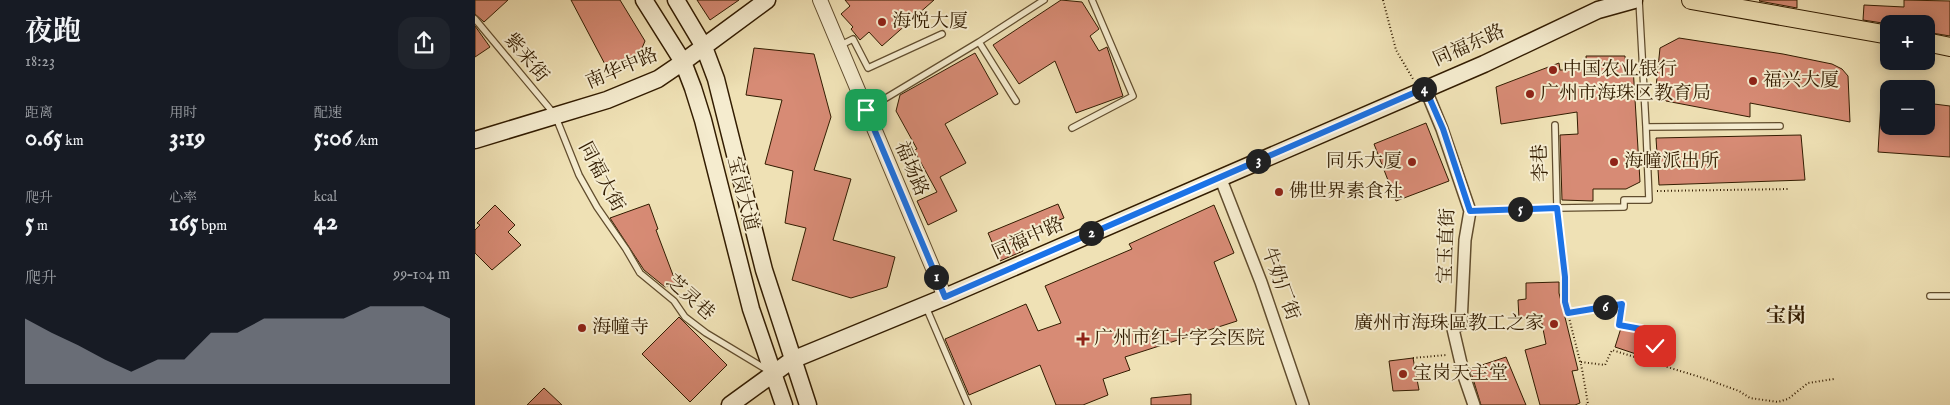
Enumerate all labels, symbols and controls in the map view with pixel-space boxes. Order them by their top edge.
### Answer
place label: 海悦大厦 [892,10,968,34]
text: 夜跑 [25,15,81,50]
map controls [1880,15,1935,135]
button: + [1880,15,1935,70]
marker: 海悦大厦 [876,16,888,28]
button: share [398,17,450,69]
street label: 同福东路 [1429,20,1509,72]
street label: 紫来街 [498,28,554,88]
street label: 南华中路 [582,43,662,95]
text: 18:23 [25,52,55,72]
place label: 中国农业银行 [1563,58,1677,82]
marker: 中国农业银行 [1547,64,1559,76]
place label: 福兴大厦 [1763,69,1839,93]
marker: 福兴大厦 [1747,75,1759,87]
pin: 4 [1411,76,1437,102]
text: 4 [1421,80,1428,98]
button: − [1880,80,1935,135]
place label: 广州市海珠区教育局 [1540,82,1711,106]
marker: 广州市海珠区教育局 [1524,88,1536,100]
pin [845,89,887,131]
icon: arrive [852,96,880,124]
text: 距离 [25,104,53,122]
text: 用时 [169,104,197,122]
text: 配速 [314,104,342,122]
text: 0.65 [25,122,62,154]
text: 3:19 [169,122,206,154]
text: 5:06 [314,122,352,154]
text: km [62,132,84,150]
text: /km [352,132,378,150]
street label: 同福大街 [573,138,629,216]
street label: 福场路 [889,138,933,200]
street label: 李巷 [1528,144,1554,182]
pin: 3 [1245,148,1271,174]
place label: 同乐大厦 [1326,150,1402,174]
place label: 海幢派出所 [1624,150,1719,174]
text: 3 [1256,152,1261,170]
street label: 宝岗大道 [721,154,763,234]
marker: 同乐大厦 [1406,156,1418,168]
marker: 海幢派出所 [1608,156,1620,168]
place label: 佛世界素食社 [1289,180,1403,204]
marker: 佛世界素食社 [1273,186,1285,198]
text: kcal [314,188,337,206]
text: 爬升 [25,189,53,207]
text: 心率 [169,189,197,207]
pin: 5 [1507,196,1533,222]
text: 5 [1518,200,1523,218]
text: 42 [314,206,338,238]
text: 5 [25,207,34,239]
text: 165 [169,207,198,239]
street label: 宝玉直街 [1434,208,1460,284]
street label: 同福中路 [988,213,1068,265]
text: m [34,217,48,235]
text: bpm [198,217,227,235]
pin: 2 [1079,220,1103,246]
text: 2 [1088,224,1095,242]
street label: 牛奶厂街 [1256,244,1304,324]
pin: 1 [923,264,949,290]
text: 99–104 m [393,265,450,285]
text: 1 [934,268,939,286]
text: 爬升 [25,269,57,289]
street label: 芝灵巷 [661,270,719,326]
pin: 6 [1593,294,1617,320]
text: 6 [1603,298,1608,316]
district label: 宝岗 [1766,304,1806,329]
place label: 廣州市海珠區教工之家 [1354,312,1544,336]
place label: 海幢寺 [592,316,649,340]
marker: 廣州市海珠區教工之家 [1548,318,1560,330]
marker: 海幢寺 [576,322,588,334]
pin [1634,325,1676,367]
place label: 广州市红十字会医院 [1094,327,1265,351]
marker: 广州市红十字会医院 [1076,332,1090,346]
icon: check [1641,332,1669,360]
place label: 宝岗天主堂 [1413,362,1508,386]
marker: 宝岗天主堂 [1397,368,1409,380]

